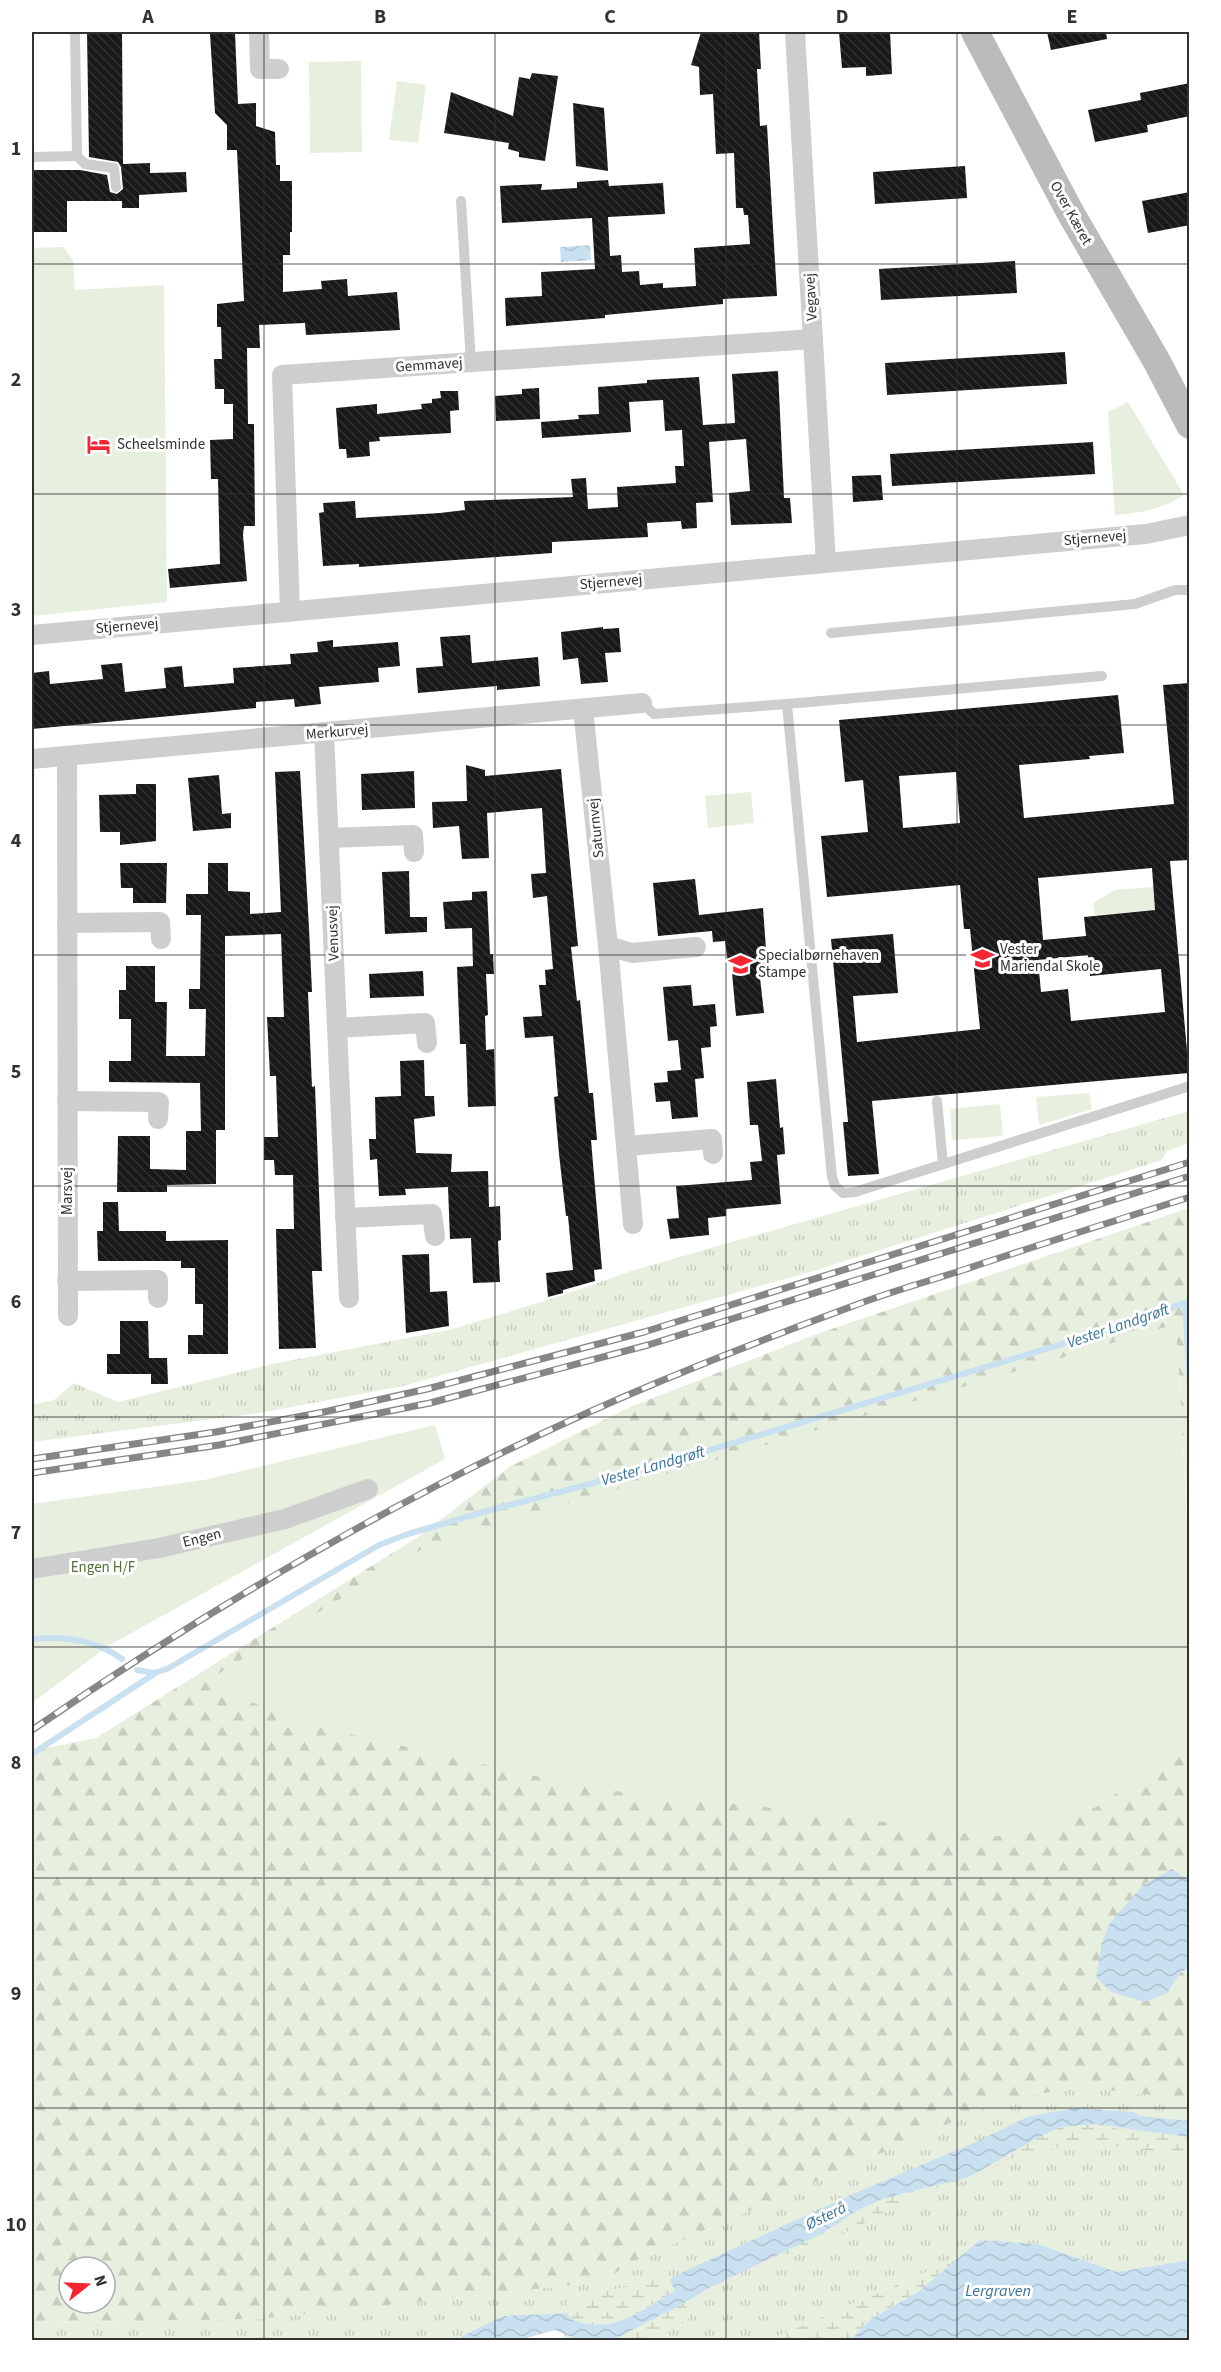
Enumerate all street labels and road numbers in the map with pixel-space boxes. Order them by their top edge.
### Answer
street label: Over Kæret [1045,177,1097,249]
street label: Vegavej [799,273,823,321]
street label: Gemmavej [395,352,463,378]
street label: Stjernevej [1063,525,1127,551]
street label: Stjernevej [579,569,643,595]
street label: Stjernevej [95,613,159,639]
street label: Merkurvej [305,719,369,745]
street label: Saturnvej [582,797,610,859]
street label: Venusvej [322,905,344,961]
street label: Marsvej [57,1167,78,1215]
street label: Engen [180,1523,224,1553]

